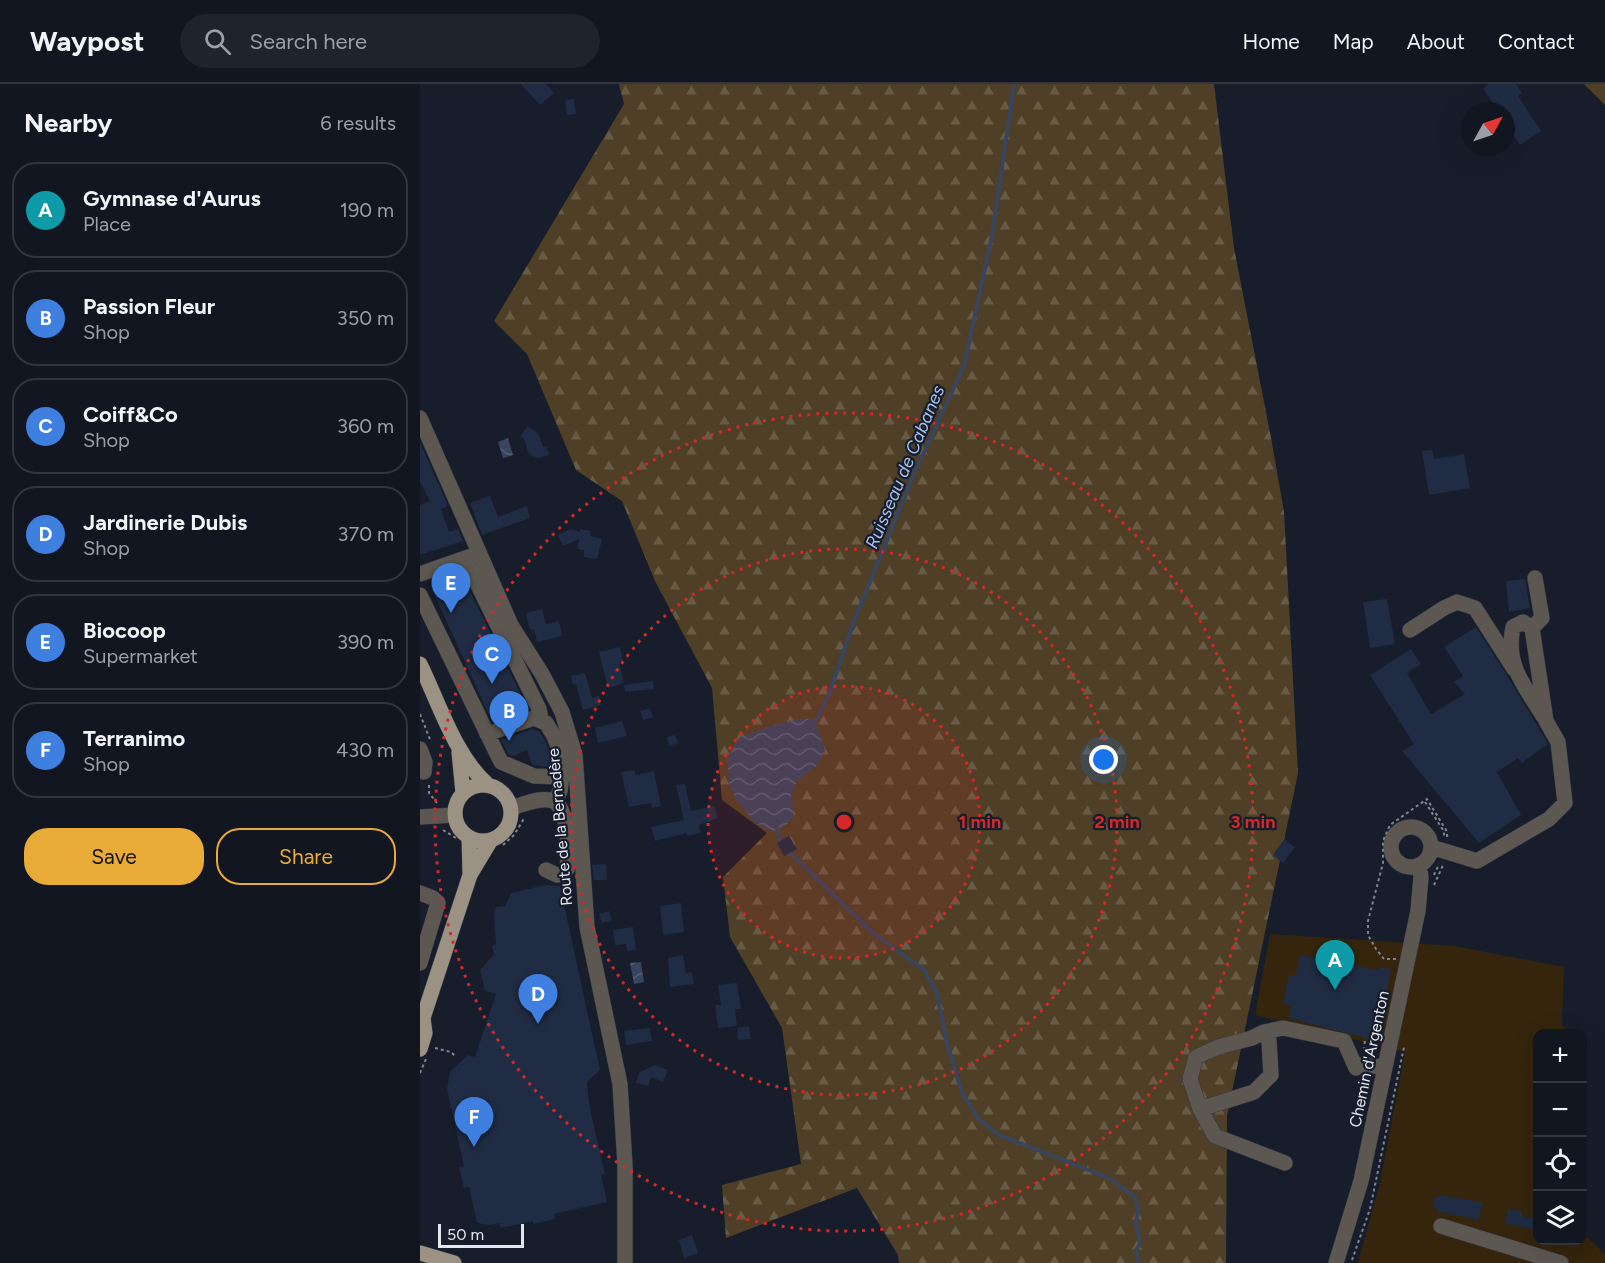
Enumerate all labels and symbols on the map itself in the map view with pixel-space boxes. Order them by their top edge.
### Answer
north arrow [1461,102,1515,156]
water label: Ruisseau de Cabanes [861,382,950,552]
pin: E [432,564,471,613]
pin: C [472,634,512,684]
pin: B [490,692,529,741]
your location [1089,745,1118,774]
street label: Route de la Bernadère [544,747,576,906]
text: 1 min [959,811,1001,833]
text: 2 min [1094,811,1140,833]
text: 3 min [1231,811,1275,833]
centre of rings [834,812,854,832]
pin: A [1316,940,1354,990]
pin: D [518,974,558,1024]
street label: Chemin d'Argenton [1345,989,1393,1129]
pin: F [454,1098,494,1147]
scale bar [438,1221,524,1248]

